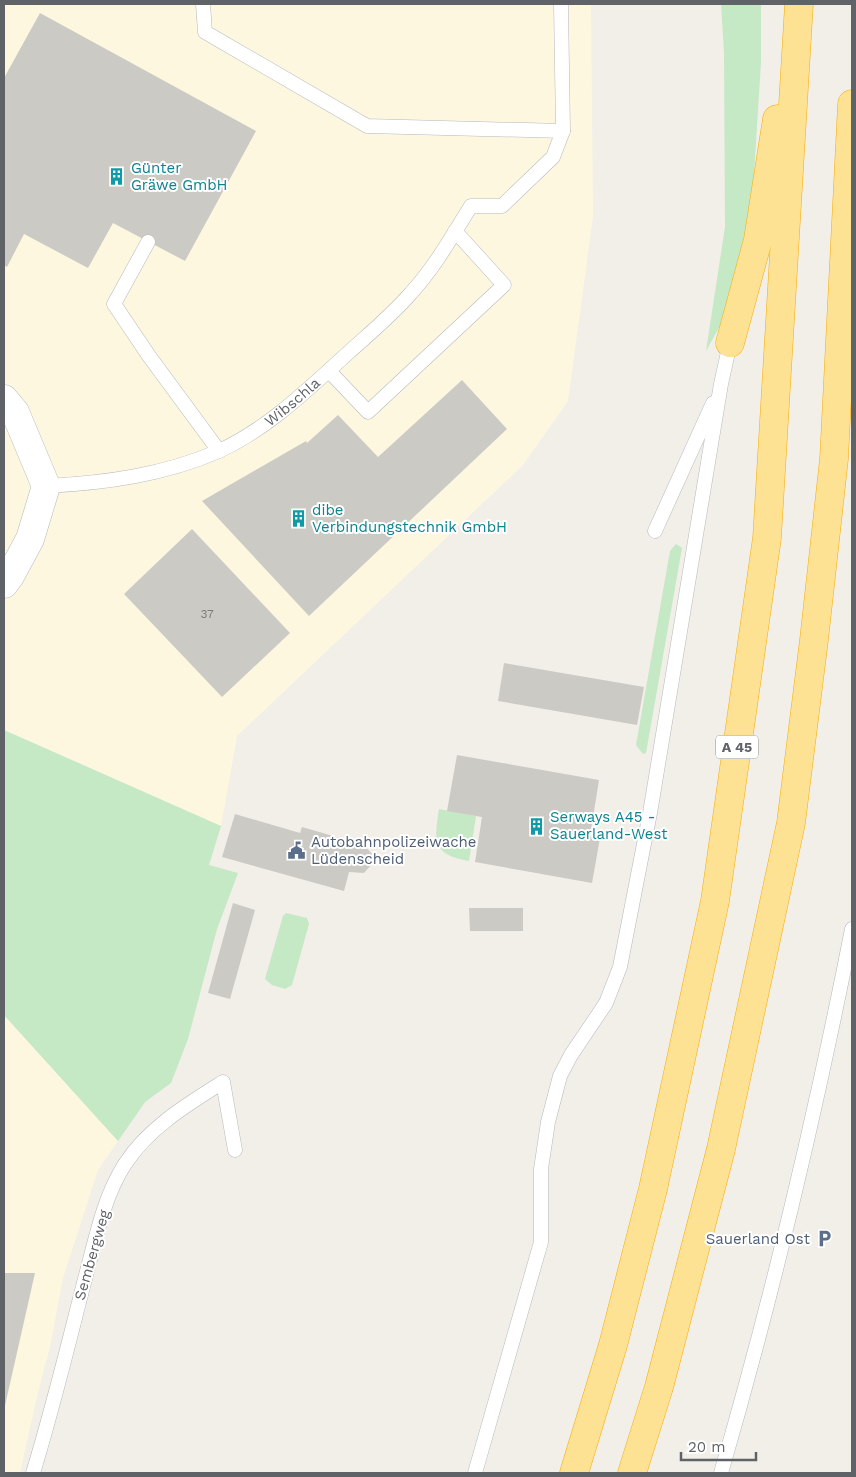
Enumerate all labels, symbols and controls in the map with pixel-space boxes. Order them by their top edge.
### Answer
place label: Günter Gräwe GmbH [131,159,228,194]
building icon: Günter Gräwe GmbH [107,167,127,187]
street label: Wibschla [261,373,324,430]
place label: dibe Verbindungstechnik GmbH [312,501,507,536]
building icon: dibe Verbindungstechnik GmbH [288,509,308,529]
house number: 37 [200,607,214,621]
road number: A 45 [716,736,758,759]
place label: Serways A45 - Sauerland-West [550,808,668,843]
building icon: Serways A45 - Sauerland-West [526,816,546,836]
place label: Autobahnpolizeiwache Lüdenscheid [311,833,477,868]
public building icon: Autobahnpolizeiwache Lüdenscheid [287,841,307,861]
street label: Sembergweg [71,1208,113,1302]
parking icon: Sauerland Ost [814,1229,834,1249]
place label: Sauerland Ost [706,1230,811,1248]
scale bar [681,1430,756,1462]
text: 20 m [688,1438,726,1456]

